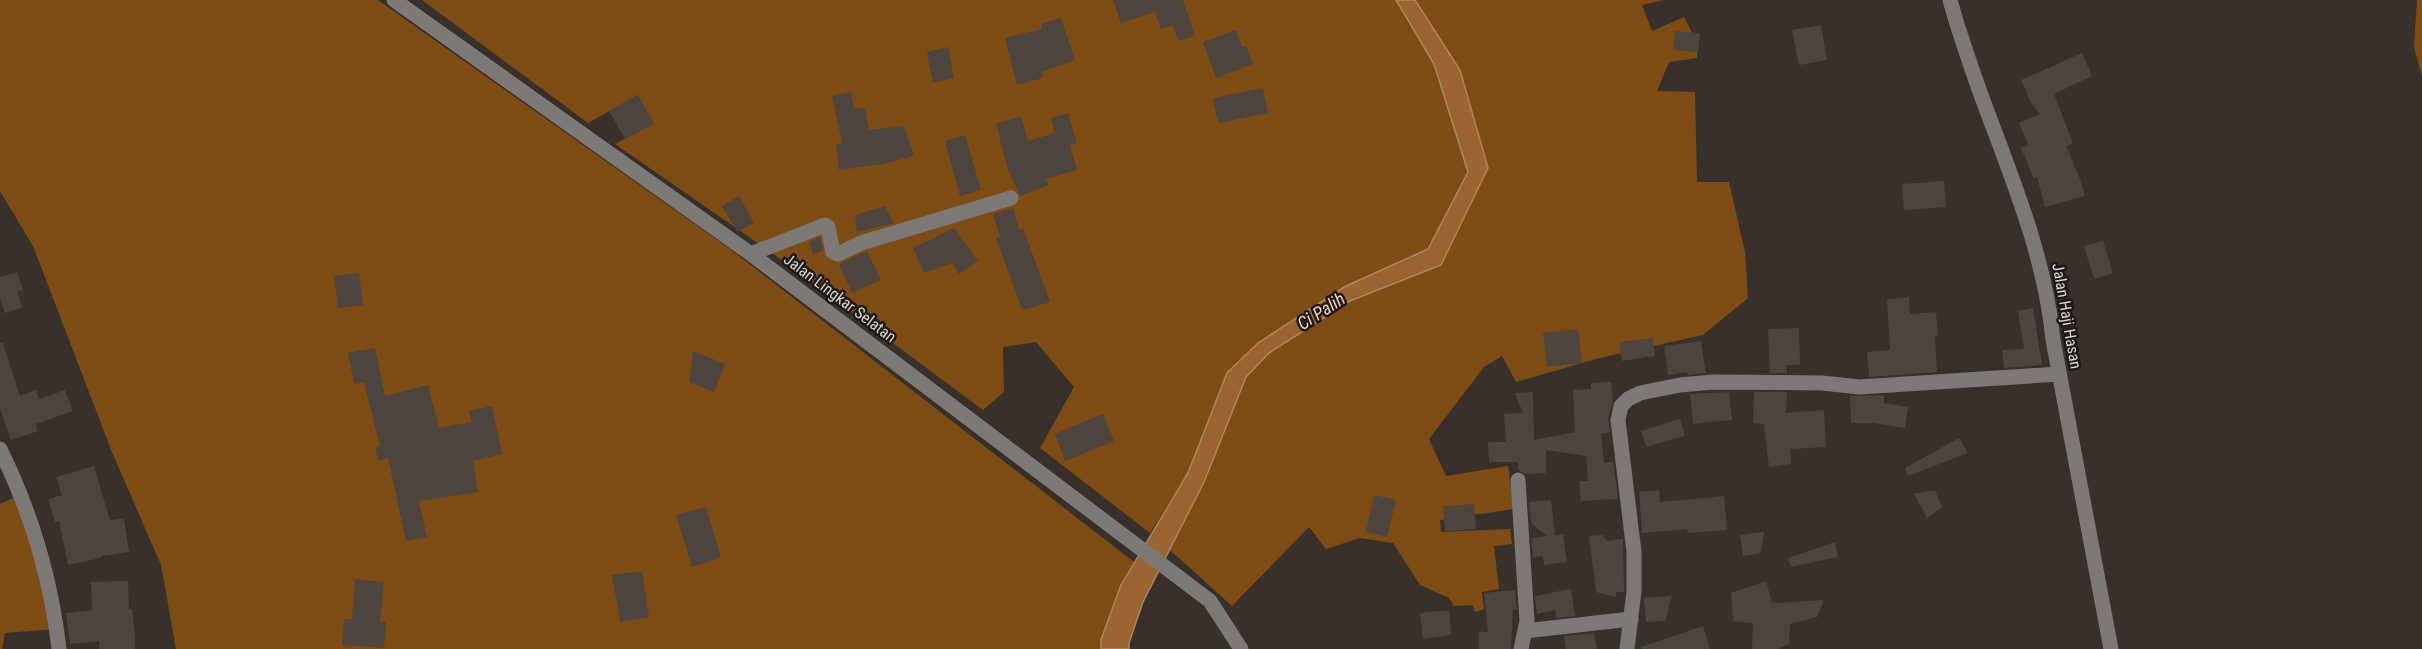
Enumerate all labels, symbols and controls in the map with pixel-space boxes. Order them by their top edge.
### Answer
street label: Jalan Lingkar Selatan [780,250,900,346]
street label: Jalan Haji Hasan [2048,262,2086,370]
water label: Ci Palih [1293,288,1349,334]

